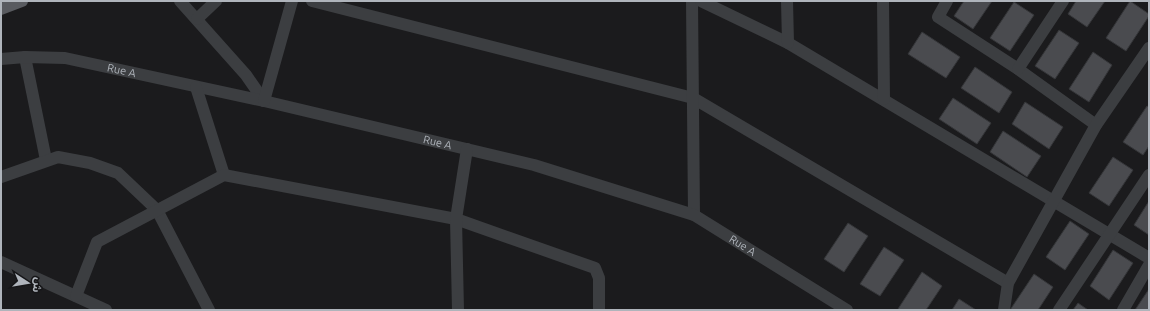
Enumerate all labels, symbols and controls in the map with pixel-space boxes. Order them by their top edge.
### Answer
street label: Rue A [106,61,138,79]
street label: Rue A [422,133,454,151]
street label: Rue A [727,232,759,258]
north arrow [8,263,48,303]
text: ش [29,276,45,294]

